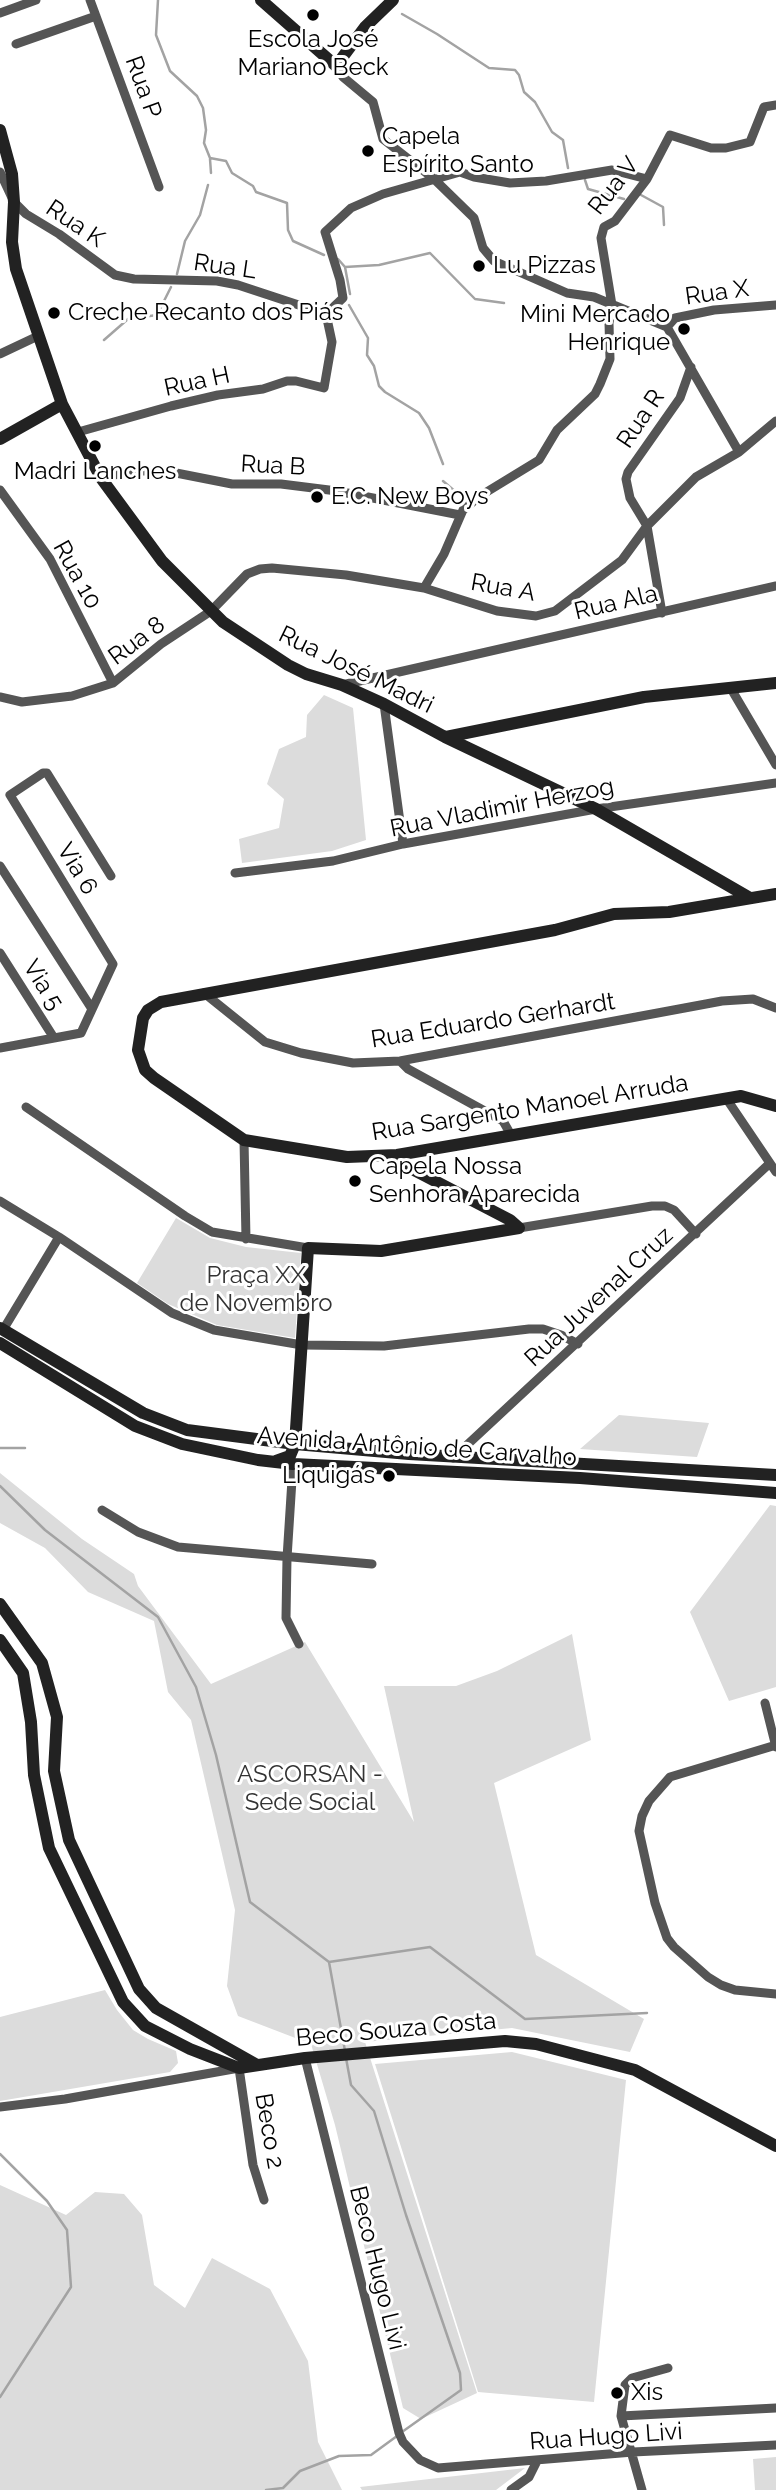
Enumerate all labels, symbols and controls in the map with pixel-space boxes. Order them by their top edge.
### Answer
marker: Escola José Mariano Beck [305,7,321,23]
place label: Escola José Mariano Beck [237,26,389,82]
street label: Rua P [119,52,167,122]
place label: Capela Espírito Santo [382,123,534,179]
marker: Capela Espírito Santo [360,143,376,159]
street label: Rua V [583,151,645,221]
street label: Rua K [40,194,110,254]
street label: Rua L [192,248,258,286]
place label: Lu Pizzas [493,252,596,280]
marker: Lu Pizzas [471,258,487,274]
street label: Rua X [683,274,751,312]
place label: Creche Recanto dos Piás [68,299,343,327]
place label: Mini Mercado Henrique [520,301,670,357]
marker: Creche Recanto dos Piás [46,305,62,321]
marker: Mini Mercado Henrique [676,321,692,337]
street label: Rua H [161,361,233,403]
street label: Rua R [611,384,671,454]
marker: Madri Lanches [87,438,103,454]
street label: Rua B [240,450,306,482]
place label: Madri Lanches [14,458,176,486]
place label: E.C. New Boys [331,483,489,511]
marker: E.C. New Boys [309,489,325,505]
street label: Rua 10 [46,536,108,614]
street label: Rua A [468,568,538,608]
street label: Rua Ala [571,579,661,627]
street label: Rua 8 [103,610,171,672]
street label: Rua José Madri [274,620,438,720]
street label: Rua Vladimir Herzog [388,772,616,844]
street label: Via 6 [50,838,104,900]
street label: Via 5 [17,955,69,1015]
street label: Rua Eduardo Gerhardt [369,987,617,1055]
street label: Rua Sargento Manoel Arruda [370,1069,690,1147]
place label: Capela Nossa Senhora Aparecida [369,1153,580,1209]
marker: Capela Nossa Senhora Aparecida [347,1173,363,1189]
street label: Rua Juvenal Cruz [519,1221,679,1373]
park label: Praça XX de Novembro [180,1262,332,1318]
street label: Avenida Antônio de Carvalho [256,1421,578,1473]
place label: Liquigás [282,1462,375,1490]
marker: Liquigás [381,1468,397,1484]
park label: ASCORSAN - Sede Social [237,1761,383,1817]
street label: Beco Souza Costa [295,2007,497,2053]
street label: Beco 2 [248,2091,290,2171]
street label: Beco Hugo Livi [343,2183,411,2353]
place label: Xis [631,2379,663,2407]
marker: Xis [609,2385,625,2401]
street label: Rua Hugo Livi [528,2417,684,2457]

